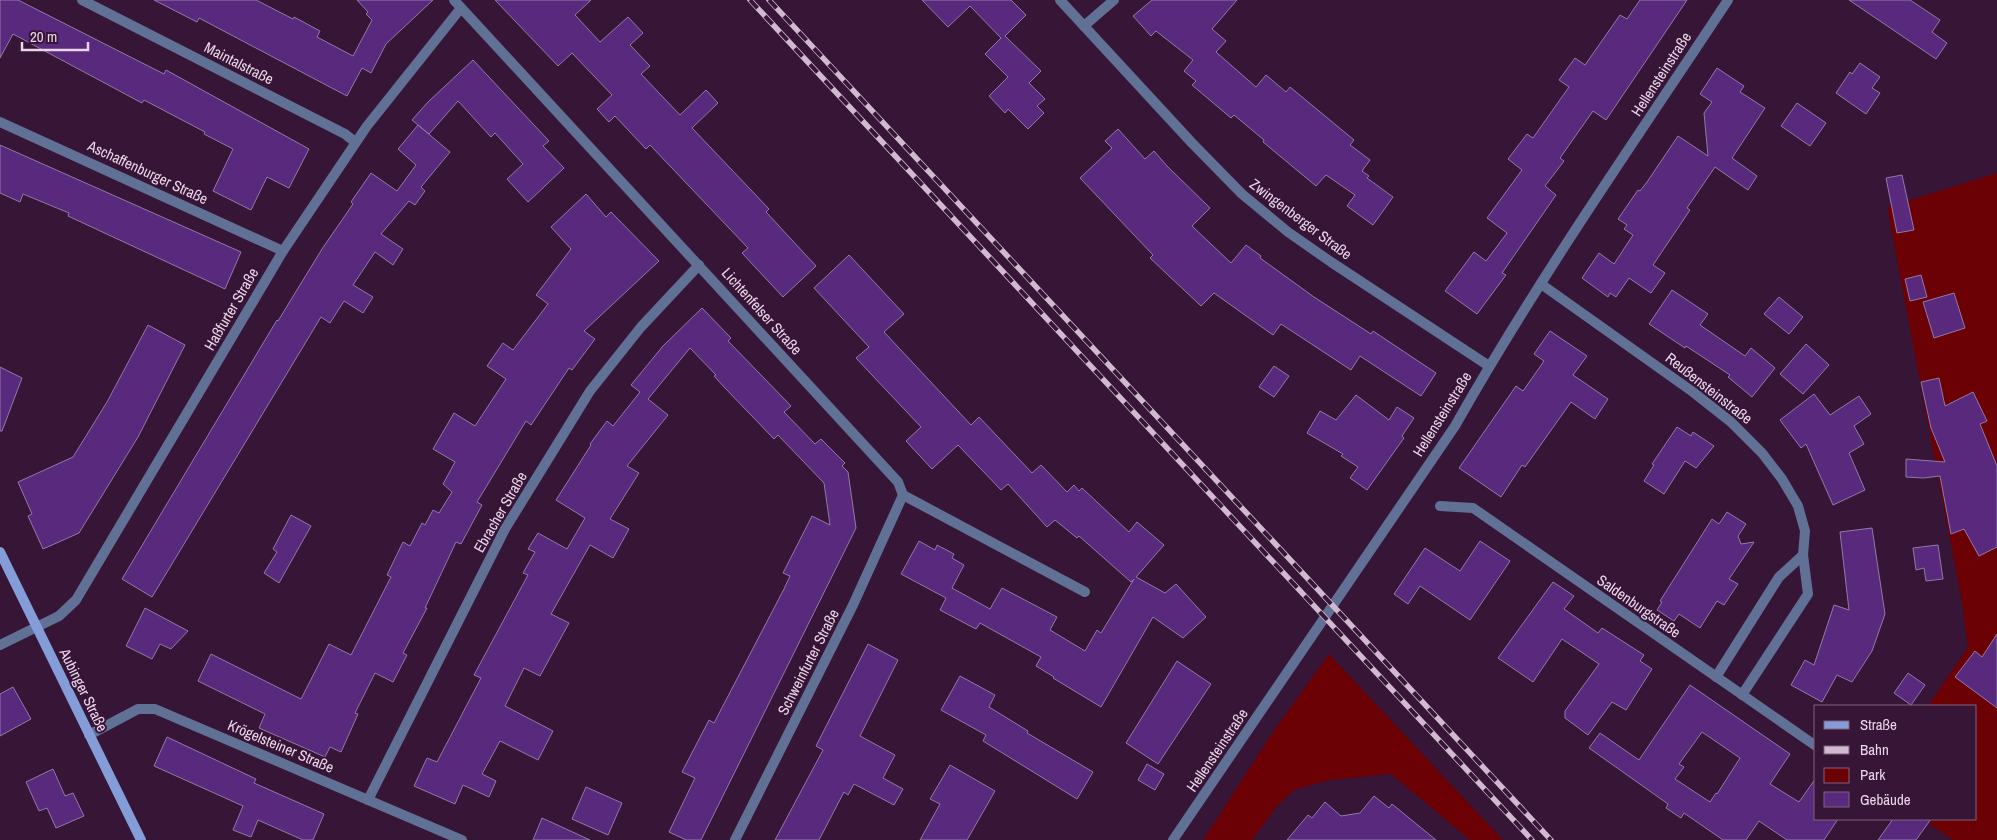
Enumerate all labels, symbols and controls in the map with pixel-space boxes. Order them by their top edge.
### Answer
scale bar [22,20,89,52]
text: 20 m [30,26,57,47]
street label: Hellensteinstraße [1626,28,1696,120]
street label: Maintalstraße [201,37,277,89]
street label: Aschaffenburger Straße [84,135,212,209]
street label: Zwingenberger Straße [1246,174,1357,265]
street label: Lichtenfelser Straße [717,263,807,359]
street label: Haßfurter Straße [199,264,263,354]
street label: Reußensteinstraße [1661,347,1757,429]
street label: Hellensteinstraße [1408,367,1477,460]
street label: Ebracher Straße [468,468,532,556]
street label: Saldenburgstraße [1593,569,1685,643]
street label: Schweinfurter Straße [772,605,844,719]
street label: Aubinger Straße [54,644,113,735]
street label: Hellensteinstraße [1181,704,1253,796]
legend [1814,705,1977,820]
street label: Krögelsteiner Straße [225,714,337,778]
text: Straße [1860,714,1897,735]
text: Bahn [1860,739,1889,760]
text: Park [1860,764,1886,785]
text: Gebäude [1860,789,1911,810]

